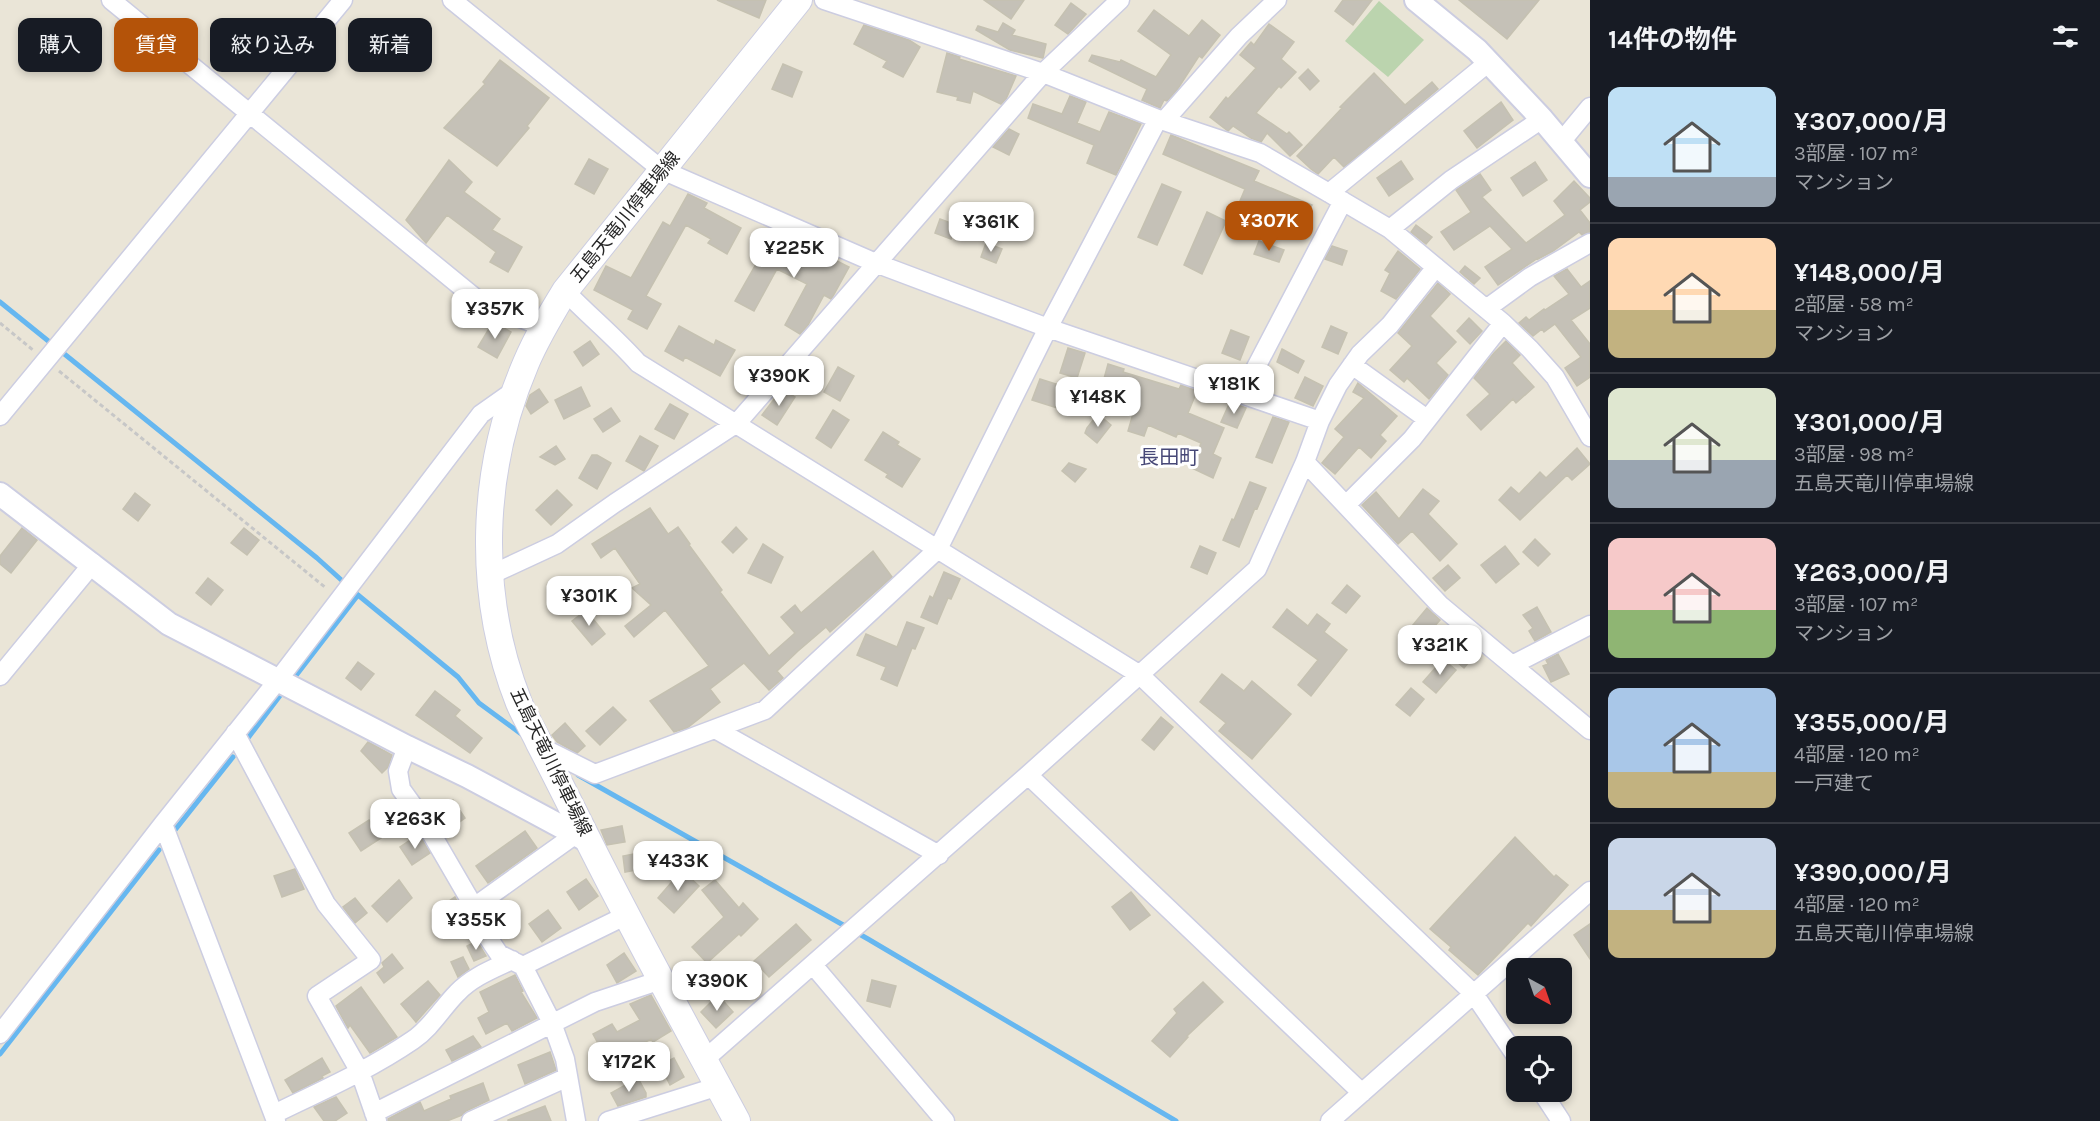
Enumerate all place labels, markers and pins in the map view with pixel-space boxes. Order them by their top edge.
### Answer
pin: ¥307K [1227,201,1311,252]
pin: ¥361K [949,202,1033,253]
pin: ¥225K [752,228,836,279]
pin: ¥357K [453,289,537,340]
pin: ¥390K [737,356,821,407]
pin: ¥181K [1192,364,1276,415]
pin: ¥148K [1056,377,1140,428]
pin: ¥301K [547,576,631,627]
pin: ¥321K [1398,625,1482,676]
pin: ¥263K [373,799,457,850]
pin: ¥433K [636,841,720,892]
pin: ¥355K [434,900,518,951]
pin: ¥390K [675,961,759,1012]
pin: ¥172K [587,1042,671,1093]

